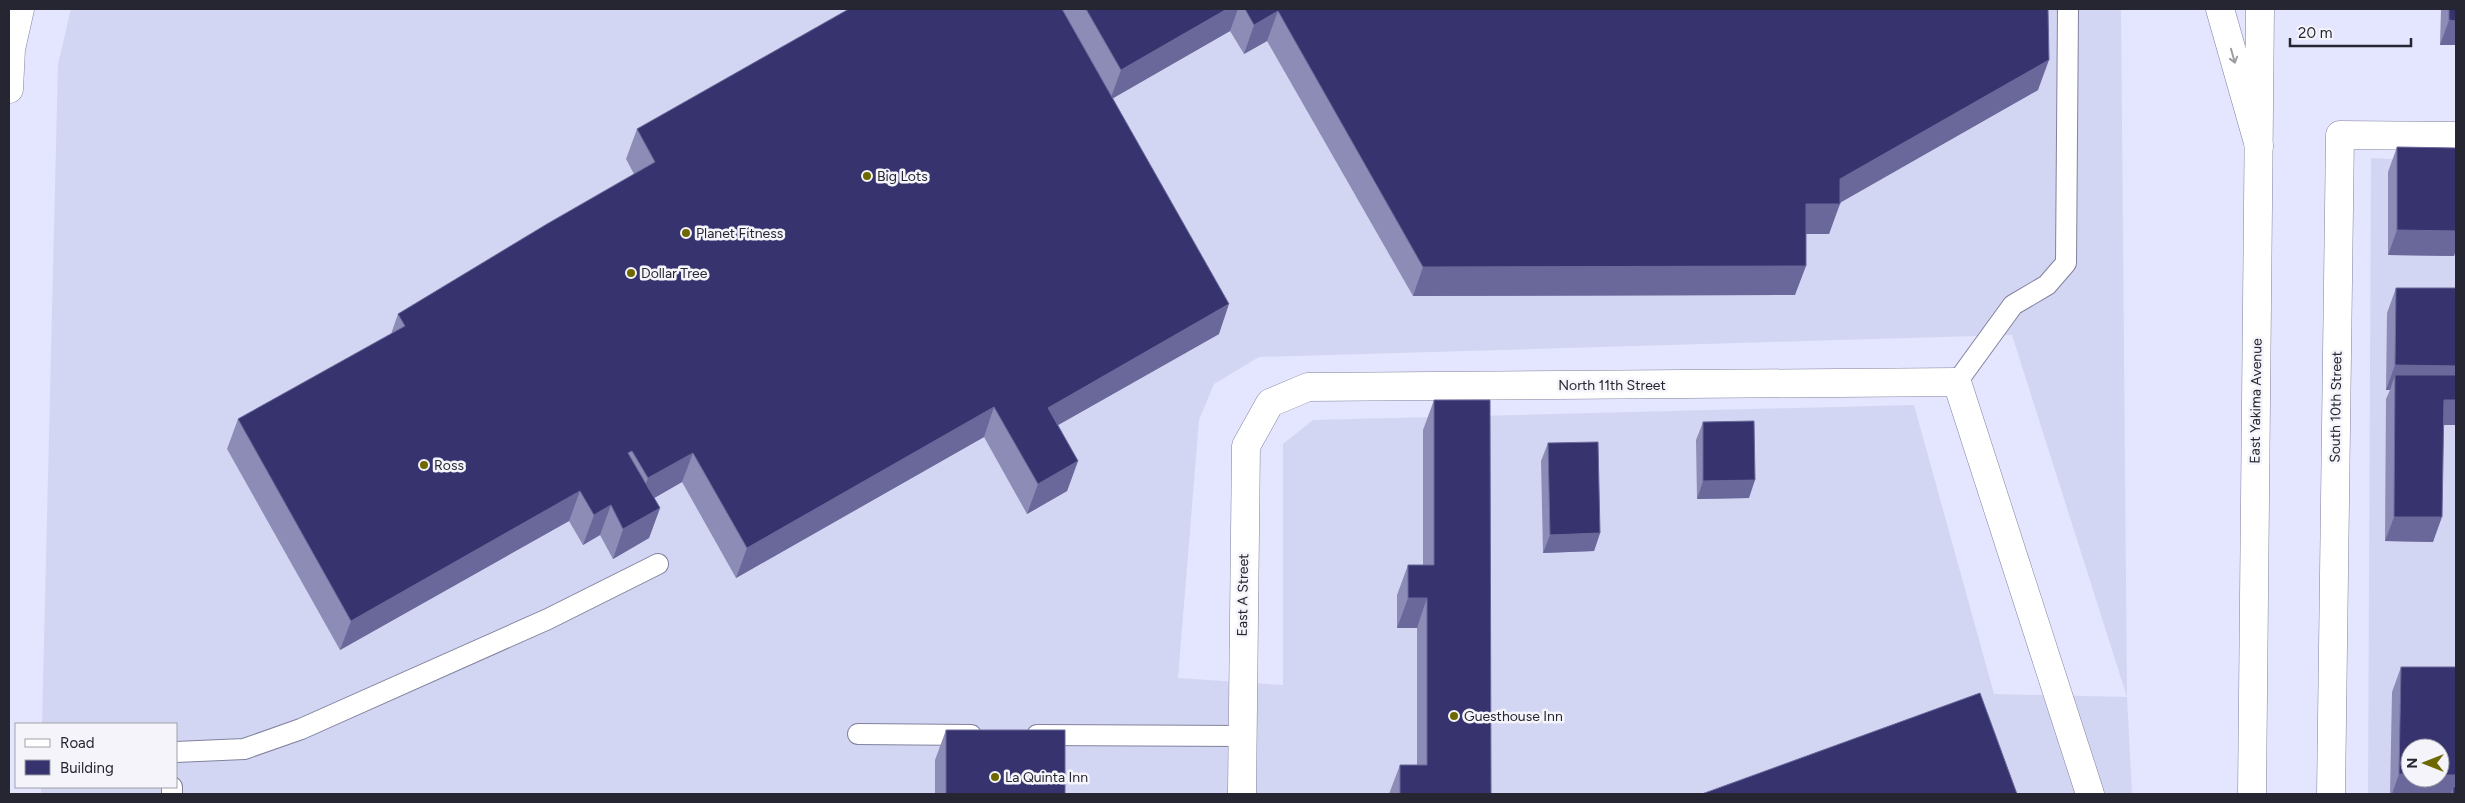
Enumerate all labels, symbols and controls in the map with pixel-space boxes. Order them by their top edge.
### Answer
scale bar [2290,15,2411,47]
text: 20 m [2298,24,2332,42]
one-way arrow [2229,47,2238,63]
place label: Big Lots [877,168,928,185]
marker: Big Lots [861,170,873,182]
place label: Planet Fitness [696,225,783,242]
marker: Planet Fitness [680,227,692,239]
place label: Dollar Tree [641,265,708,282]
marker: Dollar Tree [625,267,637,279]
street label: East Yakima Avenue [2246,338,2266,464]
street label: South 10th Street [2327,351,2345,463]
street label: North 11th Street [1558,377,1666,394]
place label: Ross [434,457,464,474]
marker: Ross [418,459,430,471]
street label: East A Street [1234,553,1252,637]
place label: Guesthouse Inn [1464,708,1563,725]
marker: Guesthouse Inn [1448,710,1460,722]
legend [15,723,178,788]
text: Road [60,734,95,752]
north arrow [2400,738,2450,788]
text: N [2404,758,2421,768]
text: Building [60,759,114,777]
place label: La Quinta Inn [1005,769,1088,786]
marker: La Quinta Inn [989,771,1001,783]

